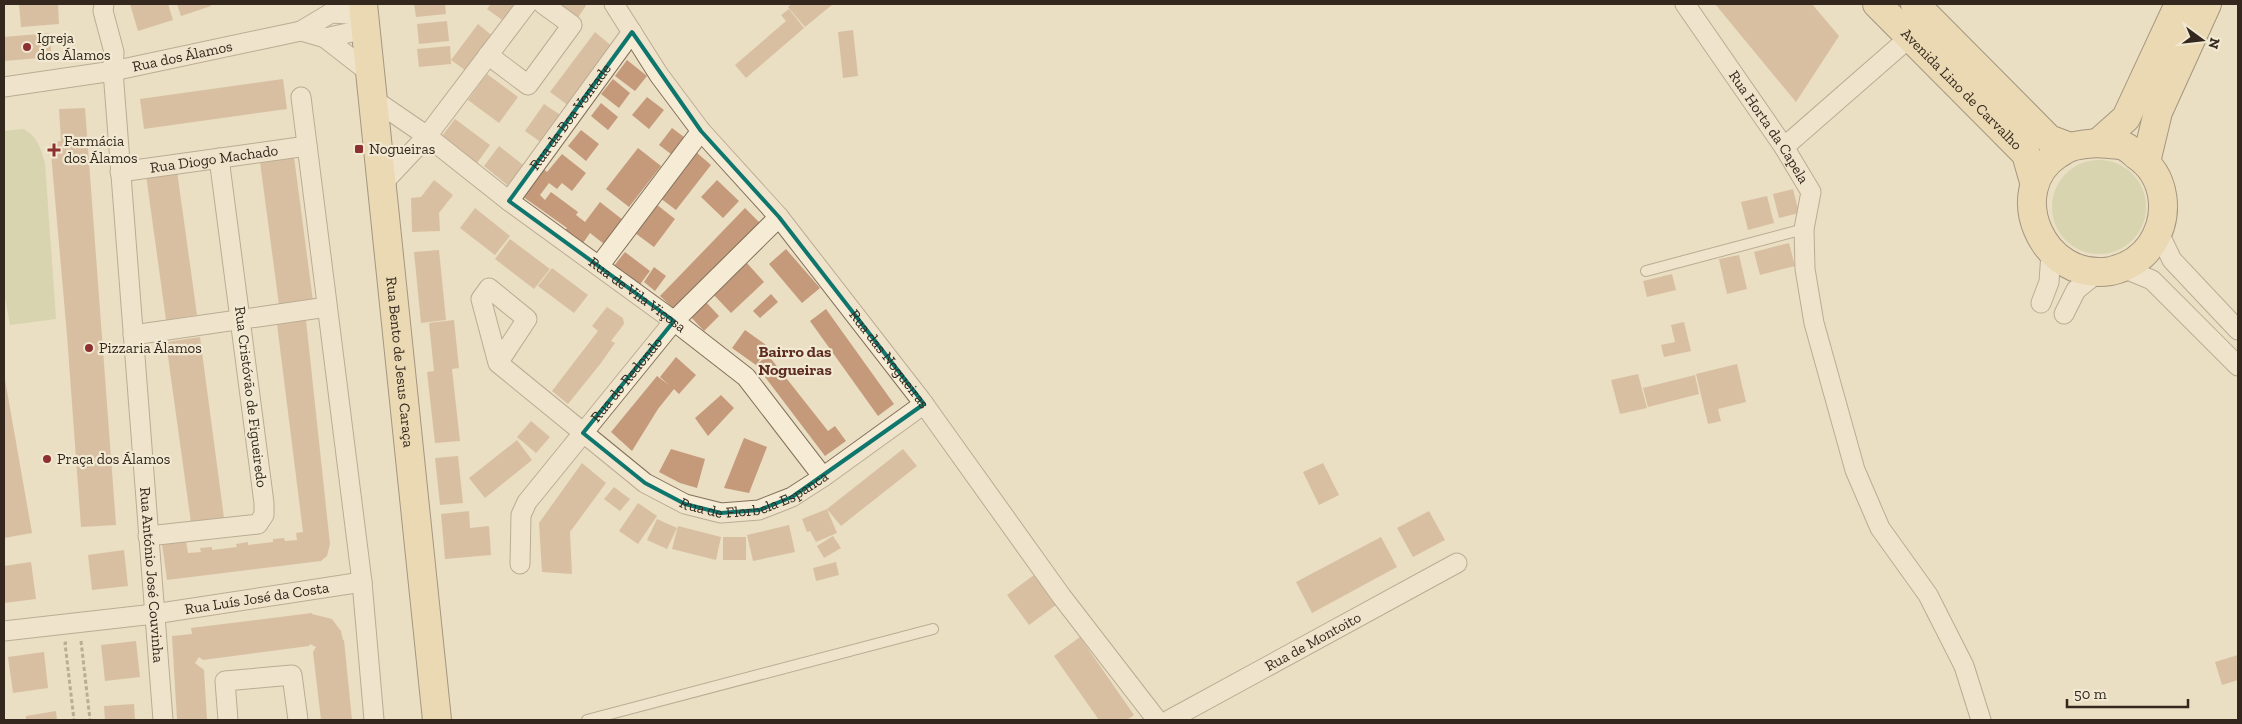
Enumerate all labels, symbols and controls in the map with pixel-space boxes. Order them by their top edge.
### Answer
north arrow [2177,15,2227,65]
street label: Avenida Lino de Carvalho [1897,25,2026,154]
place label: Igreja dos Álamos [37,29,111,64]
text: N [2204,36,2224,51]
street label: Rua dos Álamos [130,37,234,76]
marker: Igreja dos Álamos [21,41,33,53]
street label: Rua da Boa Vontade [525,60,615,174]
street label: Rua Horta da Capela [1725,67,1813,187]
place label: Farmácia dos Álamos [64,132,138,167]
place label: Nogueiras [369,140,435,158]
street label: Rua Diogo Machado [149,141,280,177]
marker: Nogueiras [353,143,365,155]
marker: Farmácia dos Álamos [48,144,60,156]
street label: Rua de Vila Viçosa [585,253,690,336]
street label: Rua Bento de Jesus Caraça [382,276,418,448]
street label: Rua Cristóvão de Figueiredo [231,305,271,489]
street label: Rua das Nogueiras [845,306,933,412]
street label: Rua do Redondo [587,333,666,426]
place label: Pizzaria Álamos [99,339,202,357]
marker: Pizzaria Álamos [83,342,95,354]
district label: Bairro das Nogueiras [758,342,832,379]
place label: Praça dos Álamos [57,450,170,468]
marker: Praça dos Álamos [41,453,53,465]
street label: Rua de Florbela Espanca [676,467,832,522]
street label: Rua António José Couvinha [136,486,168,663]
street label: Rua Luís José da Costa [183,578,330,618]
street label: Rua de Montoito [1262,608,1365,675]
scale bar [2067,676,2188,708]
text: 50 m [2074,685,2107,703]

